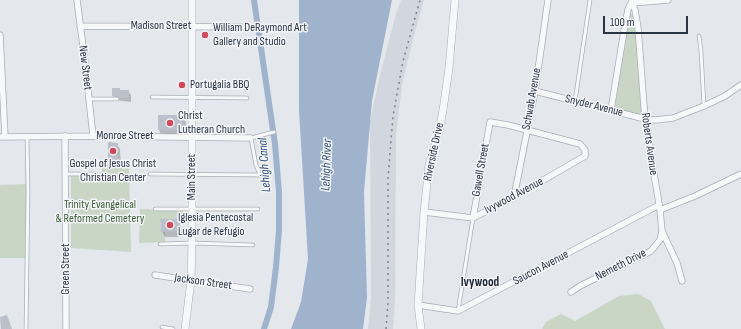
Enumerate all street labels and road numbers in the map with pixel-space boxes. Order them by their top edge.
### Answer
street label: Madison Street [131,19,191,33]
street label: New Street [75,45,95,91]
street label: Schwab Avenue [519,67,545,131]
street label: Snyder Avenue [563,92,625,120]
street label: Roberts Avenue [637,112,661,176]
street label: Riverside Drive [421,121,447,183]
street label: Monroe Street [96,129,154,143]
street label: Gawell Street [469,142,493,198]
street label: Main Street [185,154,199,200]
street label: Ivywood Avenue [482,174,546,218]
street label: Green Street [59,243,73,295]
street label: Nemeth Drive [593,246,649,284]
street label: Saucon Avenue [511,247,571,289]
street label: Jackson Street [173,271,233,293]

